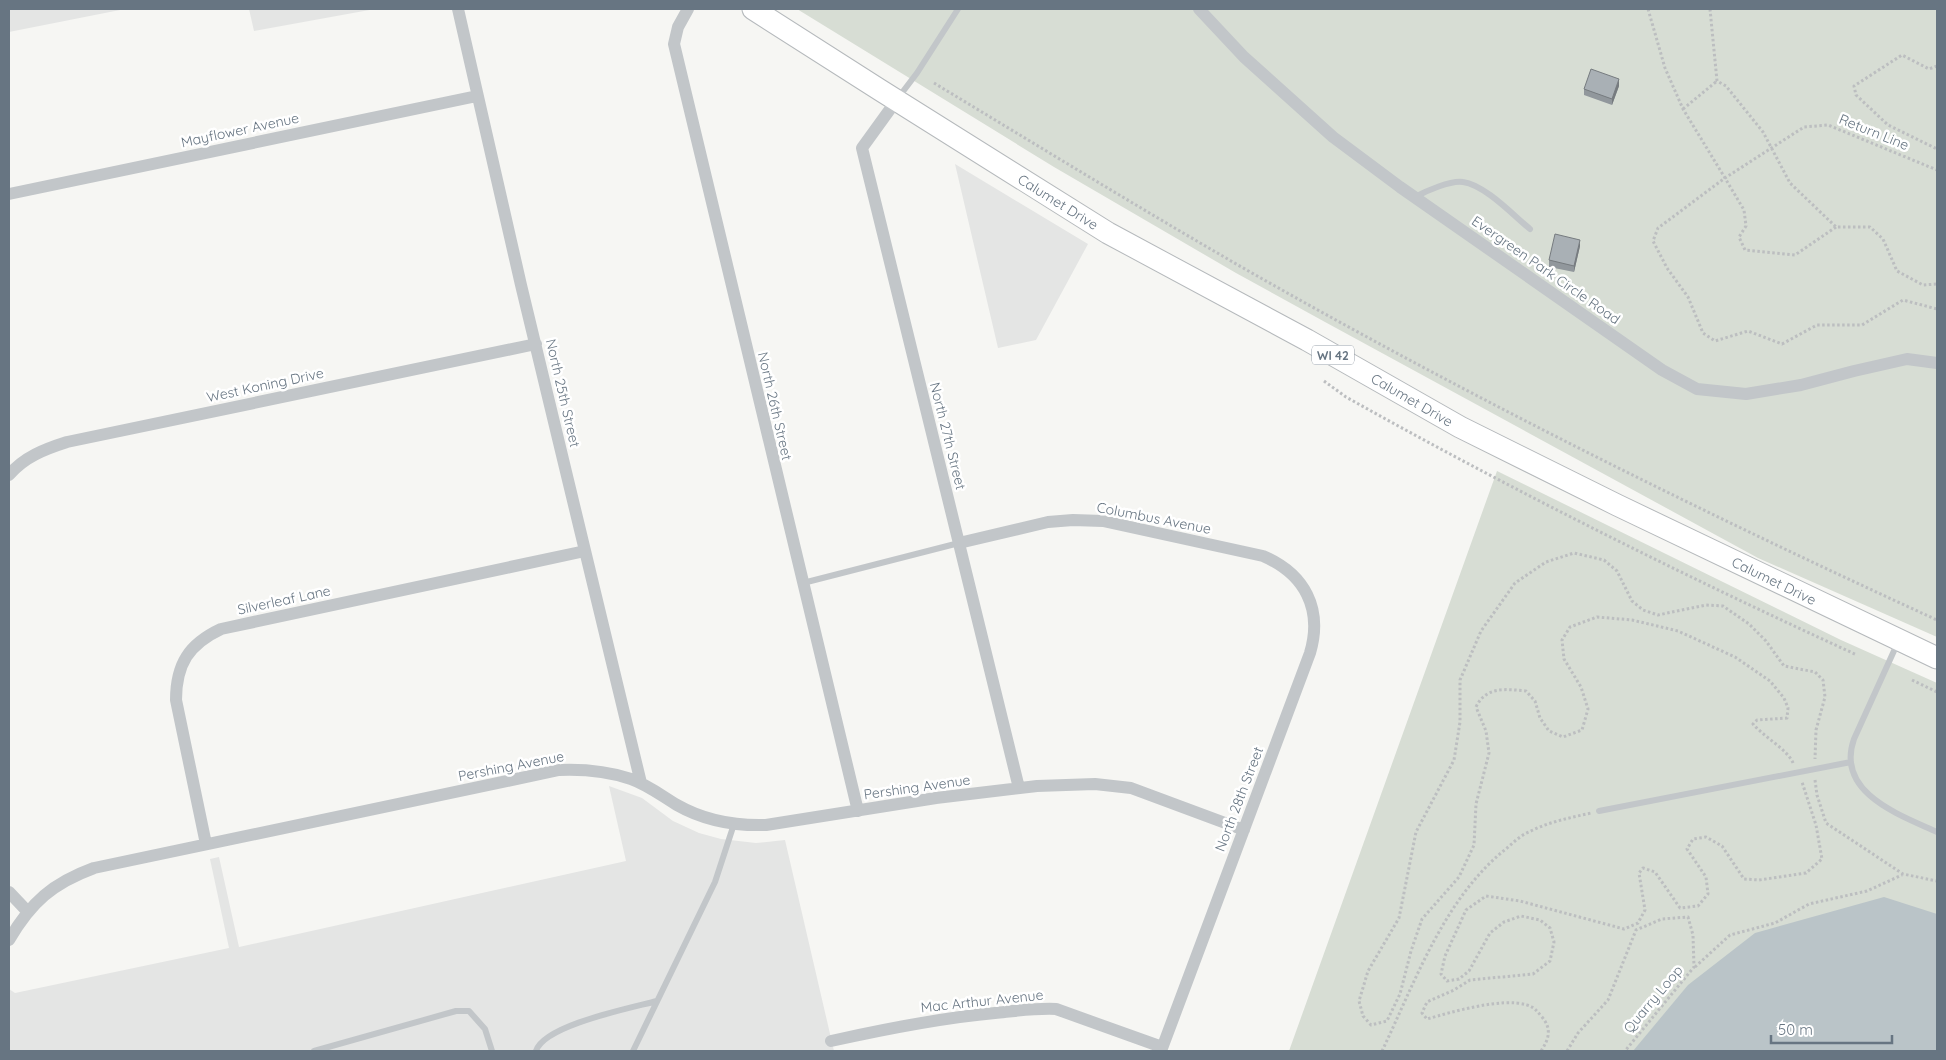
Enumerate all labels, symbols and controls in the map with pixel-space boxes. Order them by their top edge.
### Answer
street label: Mayflower Avenue [179,109,301,151]
street label: Return Line [1836,110,1912,154]
street label: Calumet Drive [1014,170,1102,234]
street label: Evergreen Park Circle Road [1468,212,1624,328]
street label: North 25th Street [542,337,584,449]
road number: WI 42 [1312,346,1354,364]
street label: North 26th Street [754,350,796,462]
street label: West Koning Drive [205,364,325,406]
street label: Calumet Drive [1368,369,1456,431]
street label: North 27th Street [926,380,970,492]
street label: Columbus Avenue [1095,498,1213,538]
street label: Calumet Drive [1729,553,1819,609]
street label: Silverleaf Lane [236,581,332,619]
street label: North 28th Street [1211,744,1267,854]
street label: Pershing Avenue [456,747,566,785]
street label: Pershing Avenue [862,771,972,803]
street label: Quarry Loop [1620,962,1686,1036]
street label: Mac Arthur Avenue [920,986,1044,1016]
scale bar [1771,1012,1892,1044]
text: 50 m [1778,1020,1813,1039]

